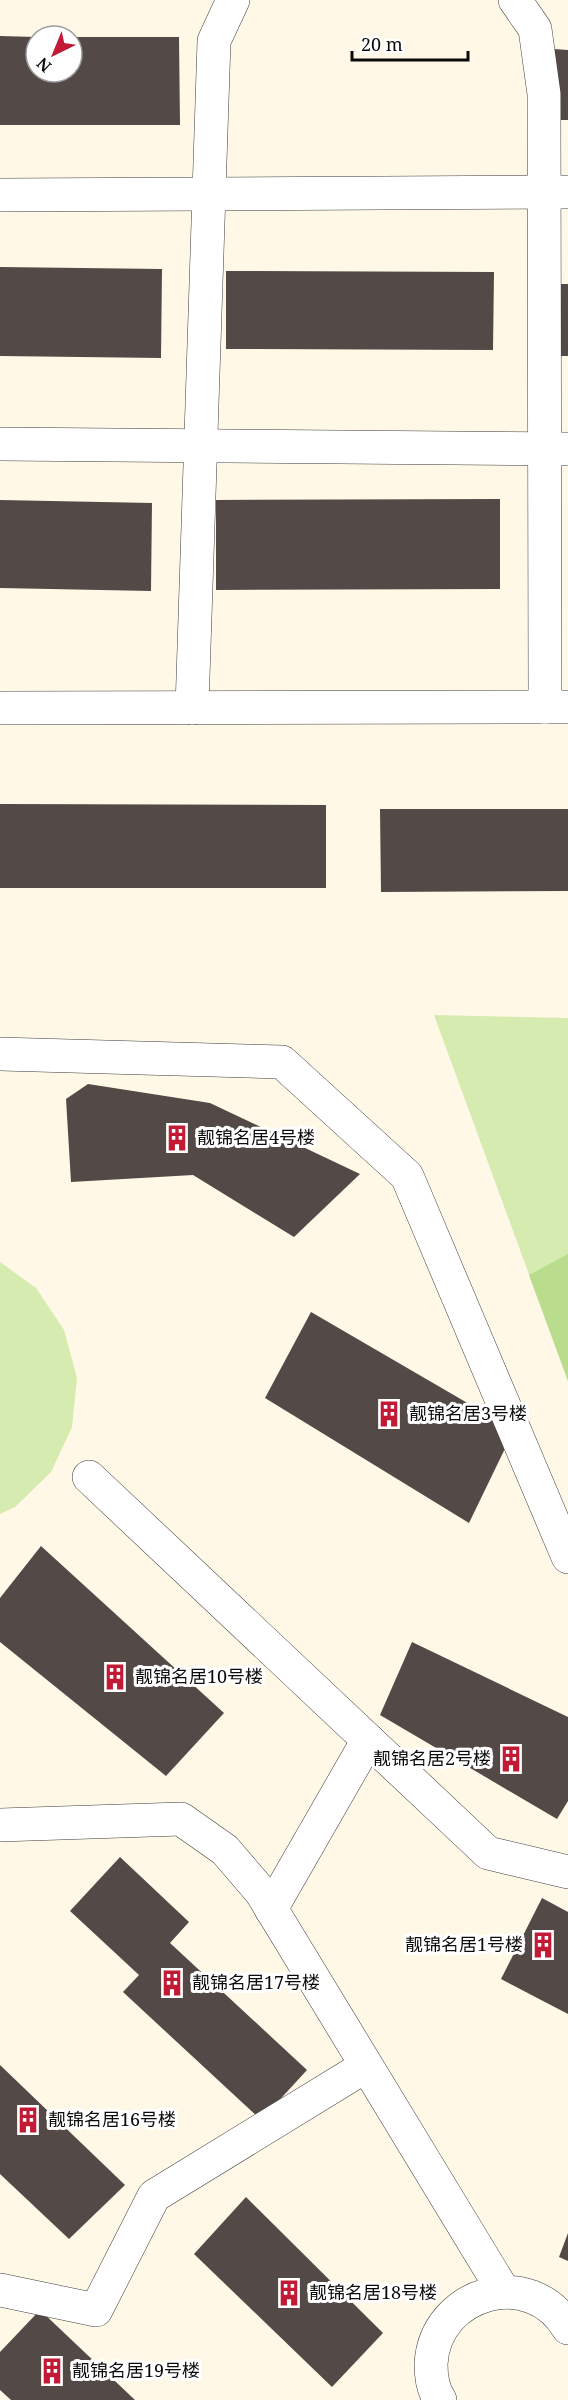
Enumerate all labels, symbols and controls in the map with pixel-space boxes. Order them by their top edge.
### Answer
north arrow [24,24,84,84]
scale bar [352,24,468,62]
text: 20 m [361,32,403,56]
text: N [31,52,56,77]
building icon: 靓锦名居4号楼 [162,1123,192,1153]
place label: 靓锦名居4号楼 [197,1125,315,1149]
building icon: 靓锦名居3号楼 [374,1399,404,1429]
place label: 靓锦名居3号楼 [409,1401,527,1425]
building icon: 靓锦名居10号楼 [100,1662,130,1692]
place label: 靓锦名居10号楼 [135,1664,263,1688]
building icon: 靓锦名居2号楼 [496,1744,526,1774]
place label: 靓锦名居2号楼 [373,1746,491,1770]
building icon: 靓锦名居1号楼 [528,1930,558,1960]
place label: 靓锦名居1号楼 [405,1932,523,1956]
building icon: 靓锦名居17号楼 [157,1968,187,1998]
place label: 靓锦名居17号楼 [192,1970,320,1994]
building icon: 靓锦名居16号楼 [13,2105,43,2135]
place label: 靓锦名居16号楼 [48,2107,176,2131]
building icon: 靓锦名居18号楼 [274,2278,304,2308]
place label: 靓锦名居18号楼 [309,2280,437,2304]
building icon: 靓锦名居19号楼 [37,2356,67,2386]
place label: 靓锦名居19号楼 [72,2358,200,2382]

